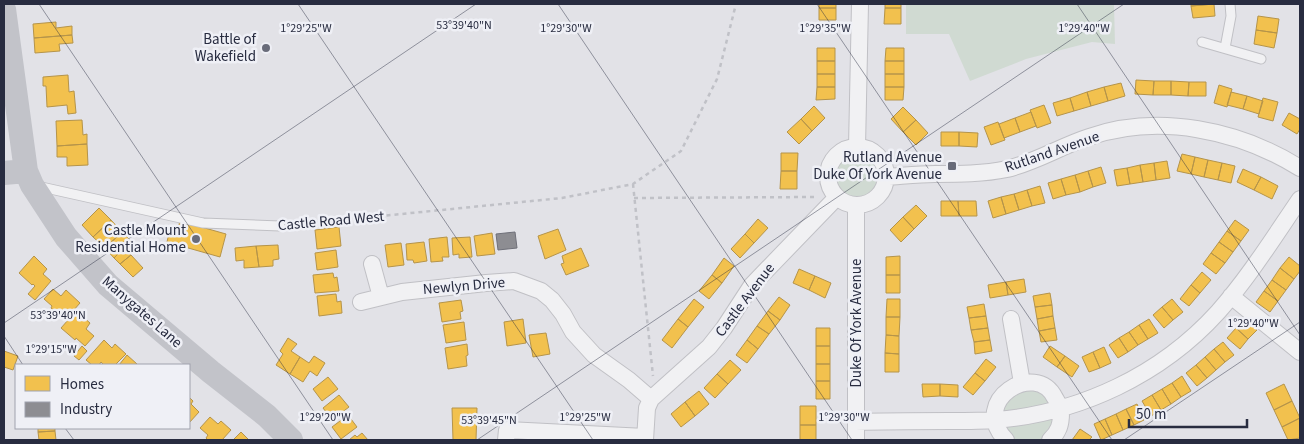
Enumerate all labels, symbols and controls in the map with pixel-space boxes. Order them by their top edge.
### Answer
text: 53°39'40"N [436,17,492,34]
text: 1°29'25"W [280,20,332,37]
text: 1°29'30"W [540,20,592,37]
text: 1°29'35"W [799,20,851,37]
text: 1°29'40"W [1058,20,1110,37]
place label: Battle of Wakefield [195,29,257,67]
marker: Battle of Wakefield [260,42,272,54]
street label: Rutland Avenue [1002,126,1102,178]
place label: Rutland Avenue Duke Of York Avenue [813,147,942,185]
marker: Rutland Avenue Duke Of York Avenue [946,160,958,172]
street label: Castle Road West [277,206,385,236]
place label: Castle Mount Residential Home [75,220,186,258]
marker: Castle Mount Residential Home [190,233,202,245]
street label: Castle Avenue [710,259,780,341]
street label: Duke Of York Avenue [846,259,867,387]
street label: Manygates Lane [97,271,187,353]
street label: Newlyn Drive [422,272,506,300]
text: 53°39'40"N [30,307,86,324]
text: 1°29'40"W [1227,315,1279,332]
text: 1°29'15"W [25,341,77,358]
legend [15,364,190,429]
text: Homes [60,374,104,395]
scale bar [1129,396,1246,428]
text: Industry [60,399,112,420]
text: 50 m [1136,404,1166,425]
text: 1°29'20"W [299,409,351,426]
text: 1°29'25"W [559,409,611,426]
text: 1°29'30"W [818,409,870,426]
text: 53°39'45"N [461,412,517,429]

